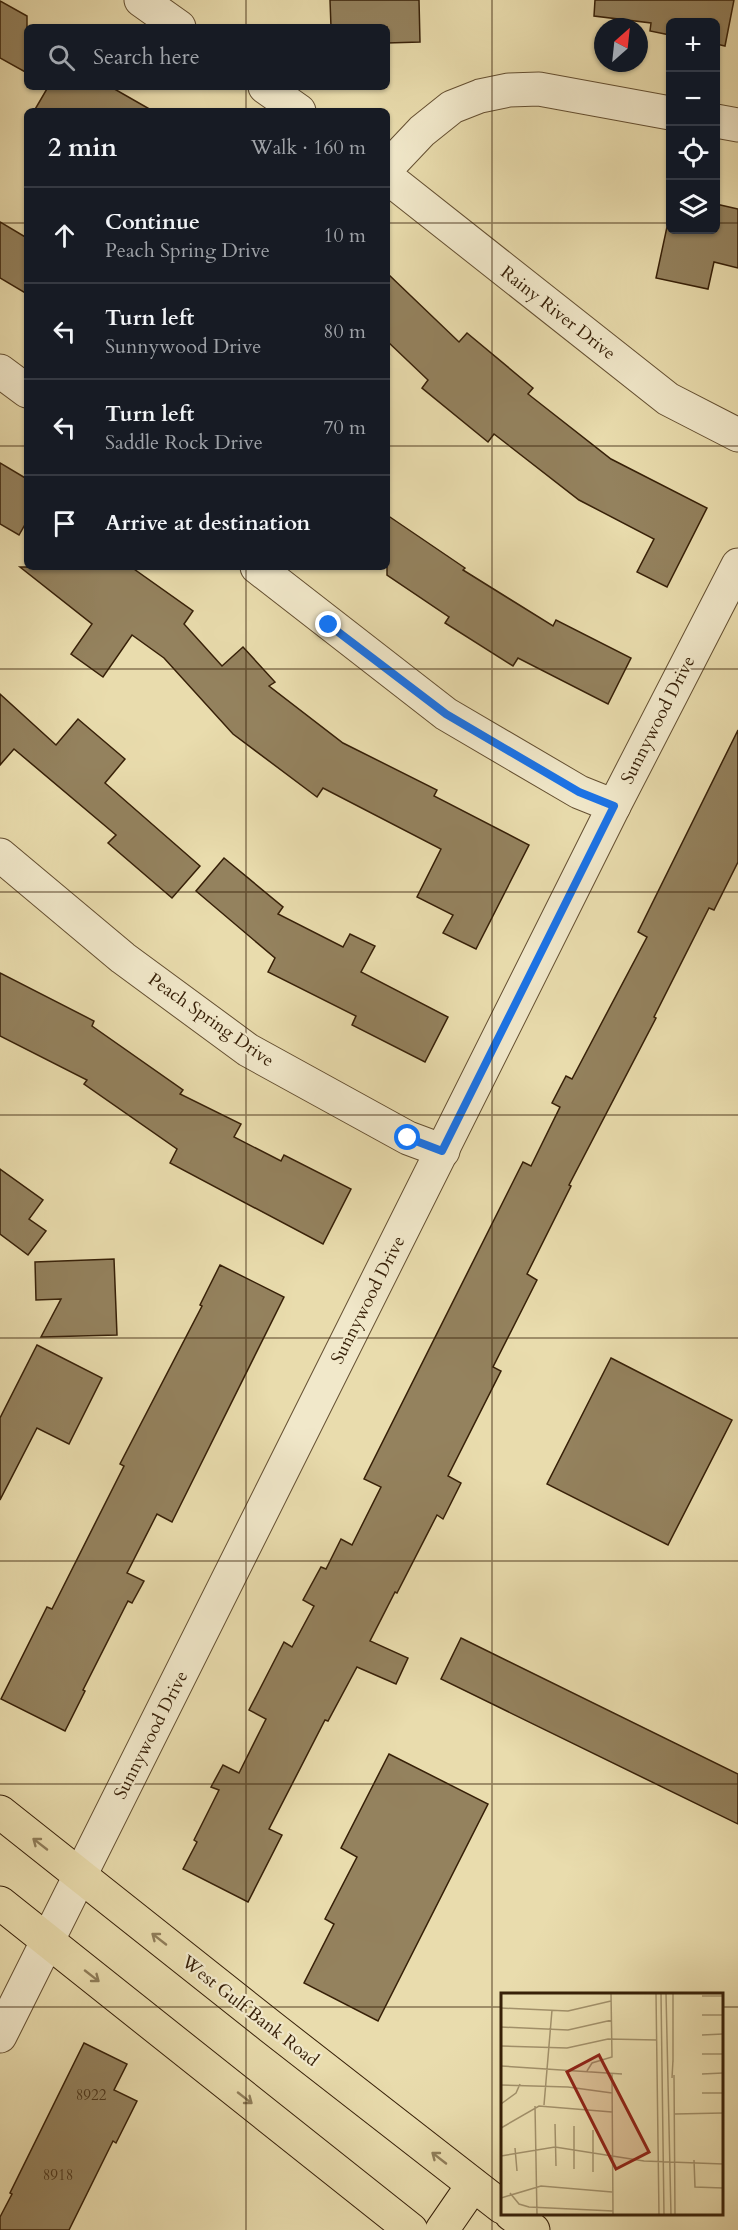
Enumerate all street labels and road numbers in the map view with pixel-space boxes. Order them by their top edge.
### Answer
street label: Rainy River Drive [495,260,621,366]
street label: Sunnywood Drive [615,652,701,788]
street label: Peach Spring Drive [143,967,279,1073]
street label: Sunnywood Drive [325,1232,411,1368]
street label: Sunnywood Drive [108,1667,194,1803]
street label: West Gulf Bank Road [175,1949,324,2073]

